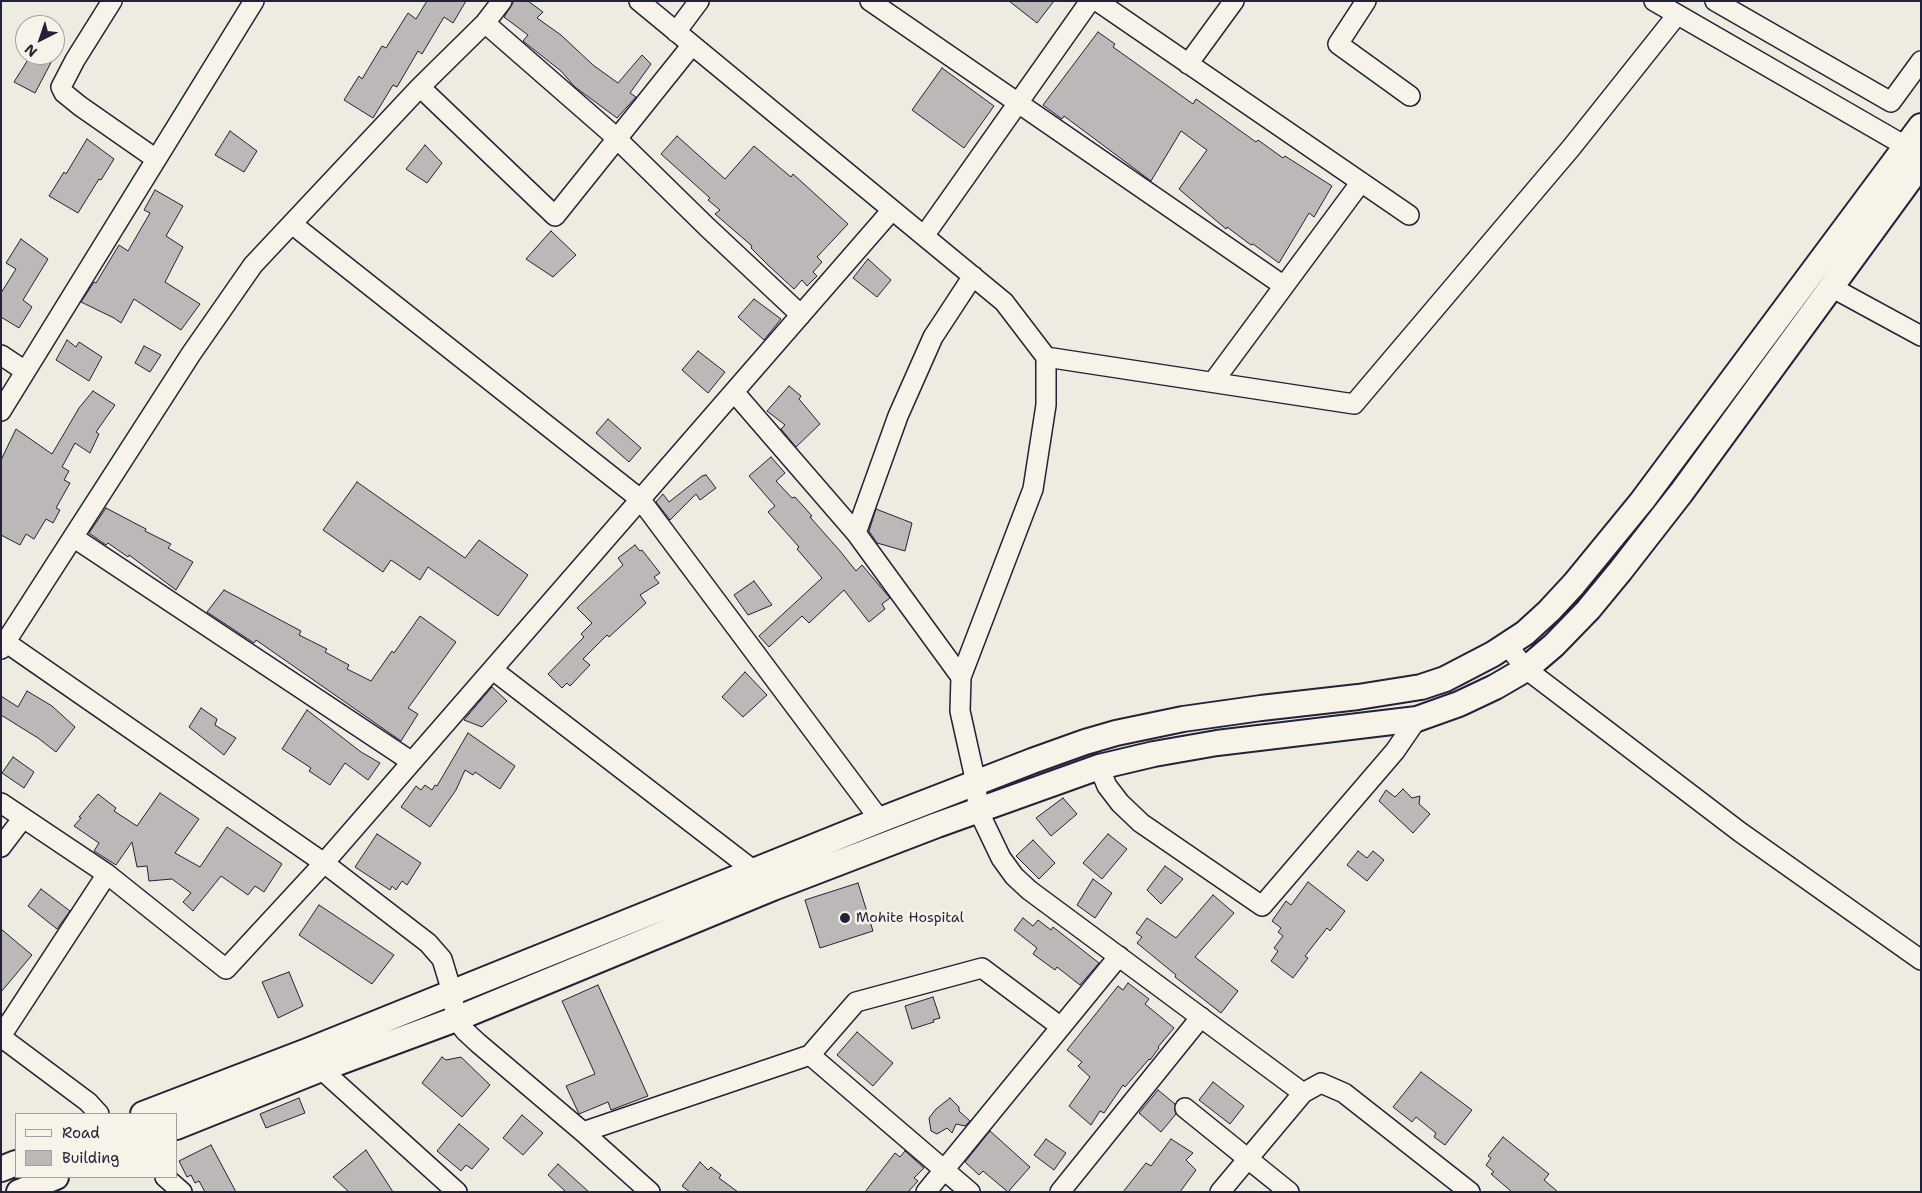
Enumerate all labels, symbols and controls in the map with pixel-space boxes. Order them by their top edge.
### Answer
north arrow [15,15,65,65]
text: N [21,40,41,61]
place label: Mohite Hospital [856,910,964,926]
marker: Mohite Hospital [838,911,852,925]
legend [15,1113,178,1178]
text: Road [62,1123,100,1143]
text: Building [62,1148,119,1168]

